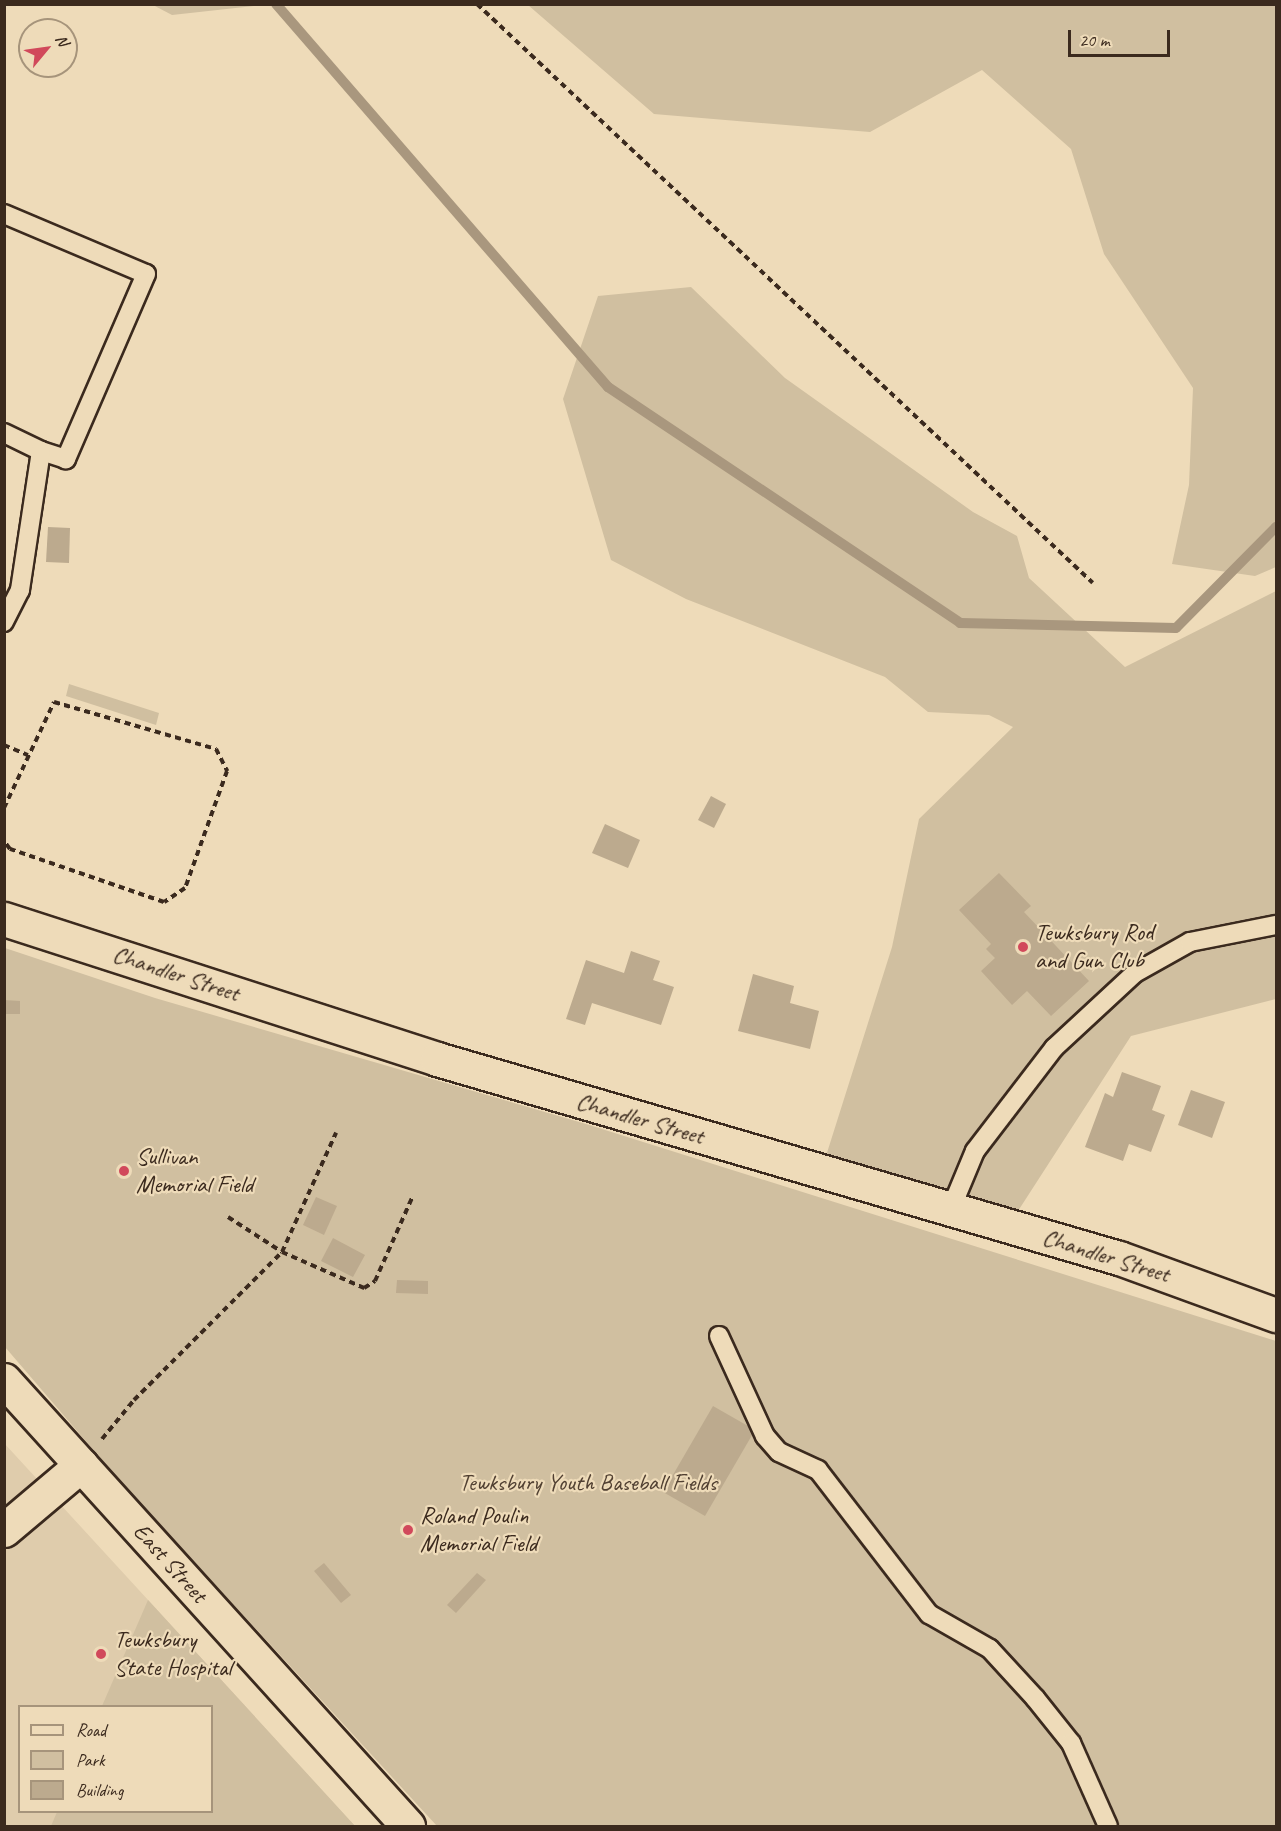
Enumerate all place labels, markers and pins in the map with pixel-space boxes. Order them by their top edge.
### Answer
place label: Tewksbury Rod and Gun Club [1035,919,1153,975]
marker: Tewksbury Rod and Gun Club [1016,940,1030,954]
place label: Sullivan Memorial Field [136,1143,253,1199]
marker: Sullivan Memorial Field [117,1164,131,1178]
place label: Roland Poulin Memorial Field [420,1502,537,1558]
marker: Roland Poulin Memorial Field [401,1523,415,1537]
place label: Tewksbury State Hospital [114,1626,232,1682]
marker: Tewksbury State Hospital [92,1645,110,1663]

